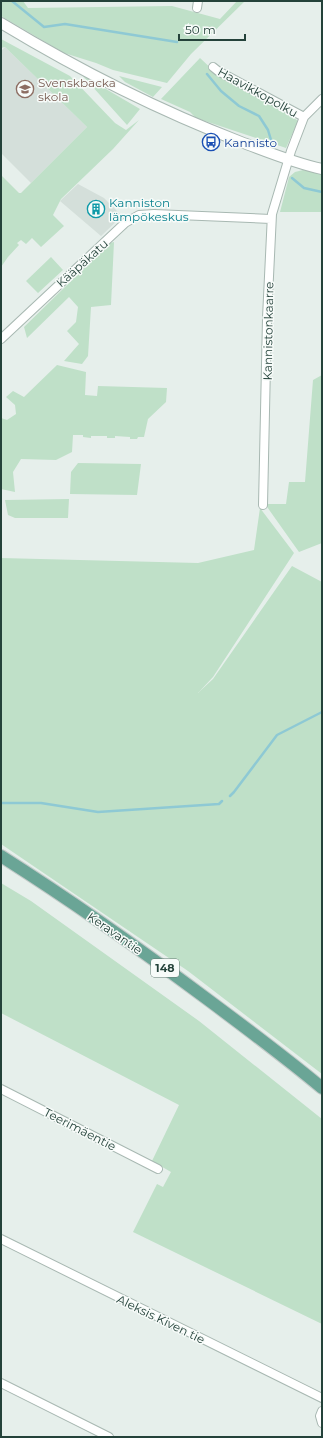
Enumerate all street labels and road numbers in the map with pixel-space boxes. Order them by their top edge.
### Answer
street label: Haavikkopolku [215,64,301,120]
street label: Kääpäkatu [53,236,111,290]
street label: Kannistonkaarre [260,281,276,381]
street label: Keravantie [85,909,145,957]
road number: 148 [151,959,179,977]
street label: Teerimäentie [41,1104,119,1154]
street label: Aleksis Kiven tie [115,1291,207,1347]

